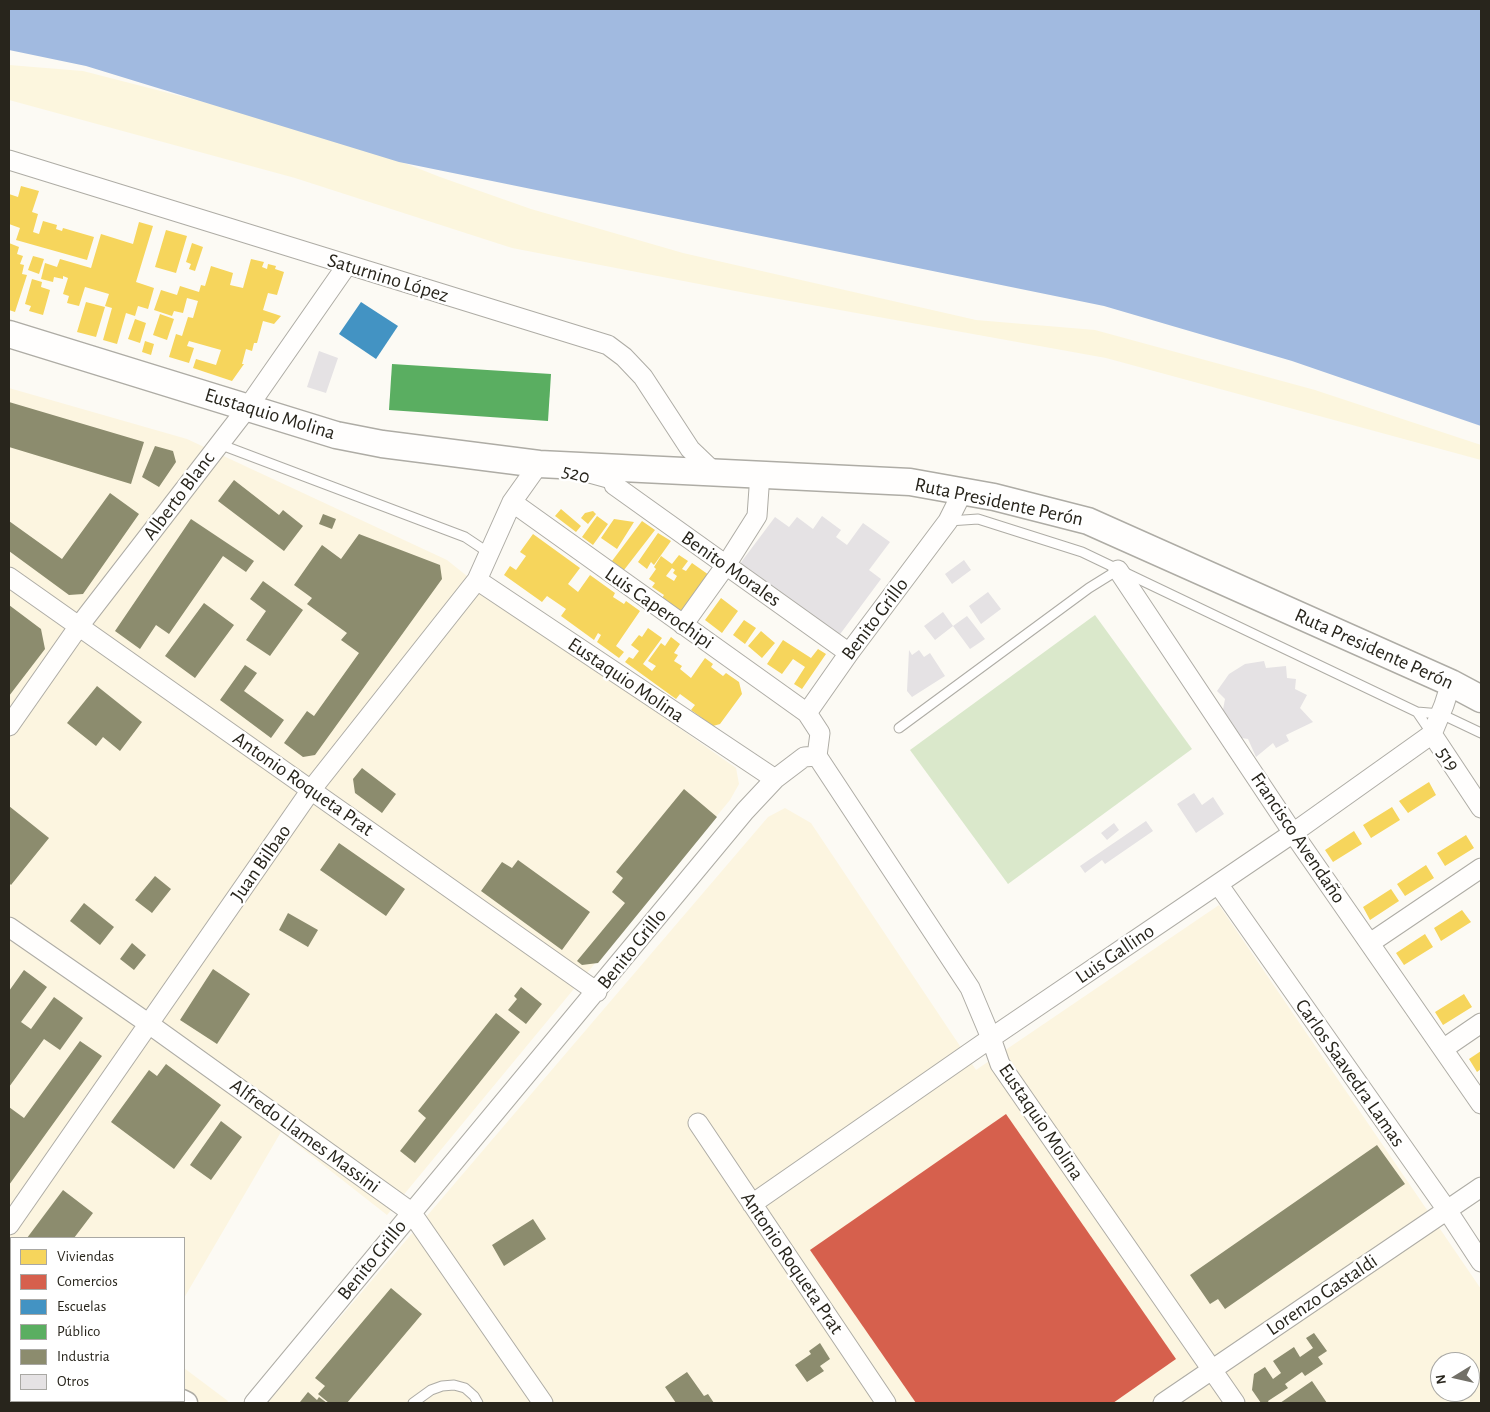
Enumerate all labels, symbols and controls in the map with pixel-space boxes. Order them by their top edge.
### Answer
street label: Saturnino López [325,248,451,308]
street label: Eustaquio Molina [202,383,338,445]
street label: Alberto Blanc [138,447,220,545]
street label: 520 [559,459,593,489]
street label: Ruta Presidente Perón [913,472,1085,532]
street label: Benito Morales [677,526,785,612]
street label: Luis Caperochipi [600,562,718,654]
street label: Benito Grillo [836,573,914,665]
street label: Ruta Presidente Perón [1291,603,1457,695]
street label: Eustaquio Molina [563,632,689,728]
street label: Antonio Roqueta Prat [228,726,378,842]
street label: 519 [1431,742,1465,776]
street label: Francisco Avendaño [1245,768,1351,908]
street label: Juan Bilbao [226,820,296,906]
street label: Benito Grillo [592,904,672,994]
street label: Luis Gallino [1071,919,1159,989]
street label: Carlos Saavedra Lamas [1290,994,1410,1152]
street label: Eustaquio Molina [993,1059,1089,1185]
street label: Alfredo Llames Massini [225,1074,385,1198]
street label: Antonio Roqueta Prat [736,1187,848,1339]
street label: Benito Grillo [332,1215,412,1305]
legend [10,1237,185,1402]
text: Viviendas [57,1249,114,1264]
street label: Lorenzo Gastaldi [1262,1249,1382,1341]
text: Comercios [57,1274,118,1289]
text: Escuelas [57,1299,106,1314]
text: Público [57,1324,100,1339]
text: Industria [57,1349,110,1364]
north arrow [1430,1352,1480,1402]
text: N [1433,1373,1449,1385]
text: Otros [57,1374,89,1389]

